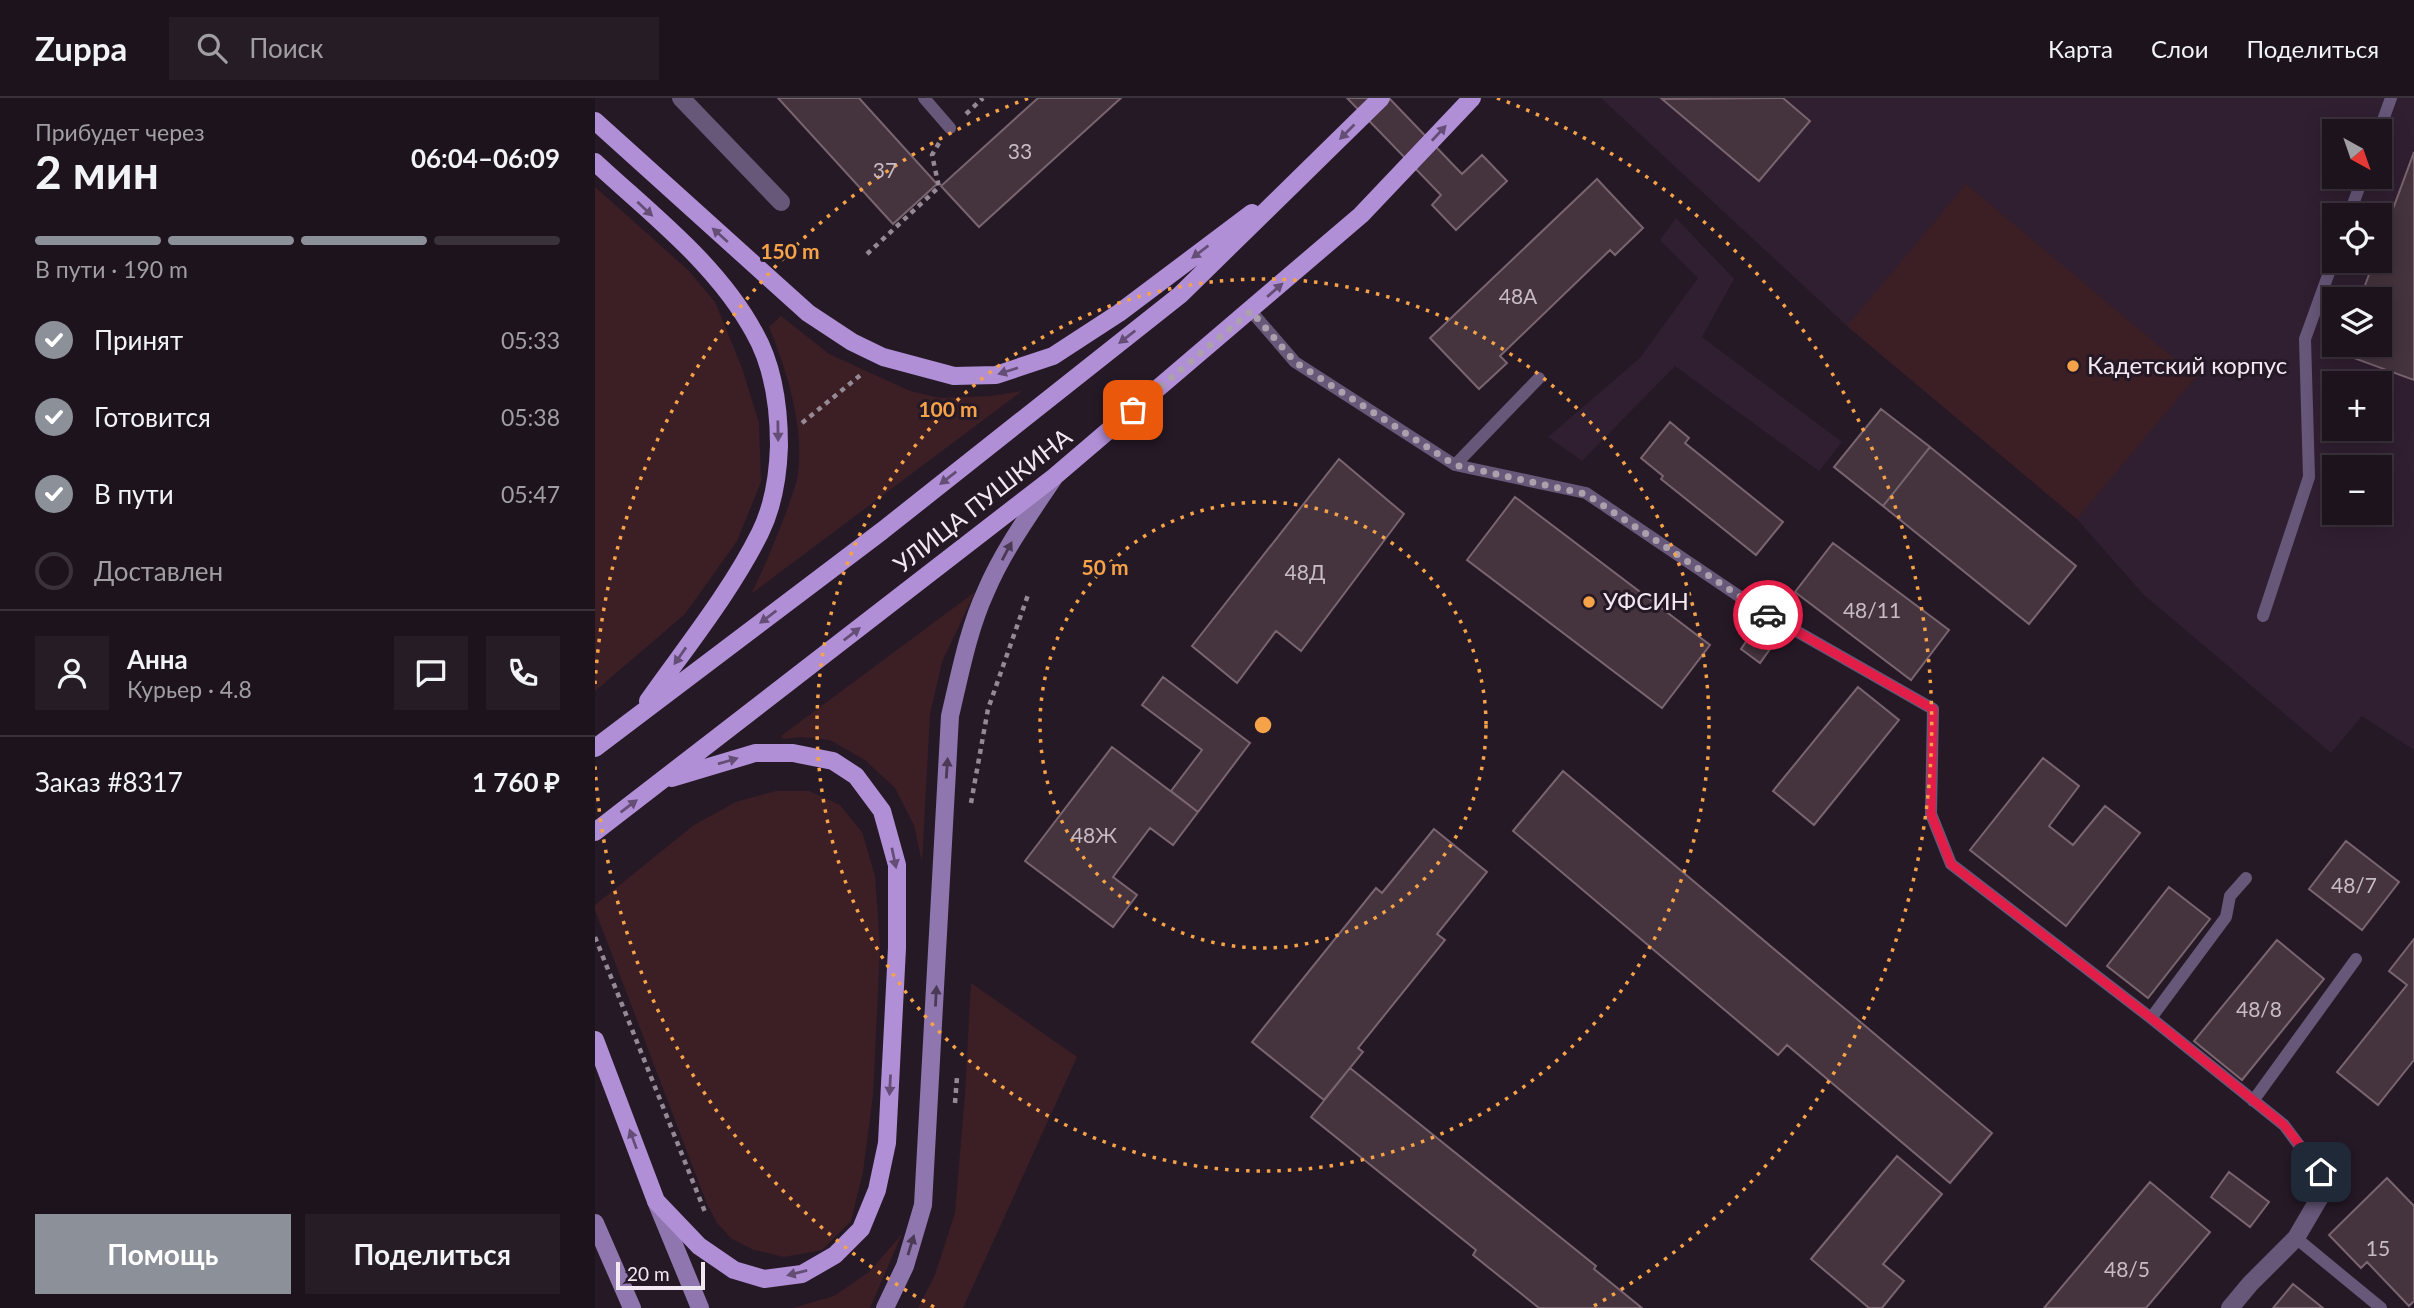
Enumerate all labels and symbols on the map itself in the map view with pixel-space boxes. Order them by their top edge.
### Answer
north arrow [2322,119,2392,189]
one-way arrow [1339,124,1356,141]
one-way arrow [1430,125,1446,142]
house number: 33 [1008,138,1032,163]
house number: 37 [873,157,897,182]
one-way arrow [636,200,653,216]
one-way arrow [711,227,729,243]
text: 150 m [760,238,820,263]
one-way arrow [1191,244,1209,258]
one-way arrow [1266,283,1283,298]
house number: 48А [1499,283,1538,308]
one-way arrow [1118,330,1136,345]
place label: Кадетский корпус [2087,350,2287,379]
marker: Кадетский корпус [2065,358,2081,374]
one-way arrow [998,366,1019,376]
pin [1103,380,1163,440]
text: 100 m [918,396,978,421]
one-way arrow [773,420,784,442]
street label: УЛИЦА ПУШКИНА [887,421,1077,578]
one-way arrow [940,471,958,486]
one-way arrow [1001,541,1012,561]
text: 50 m [1081,554,1129,579]
house number: 48Д [1285,559,1325,584]
courier [1733,580,1803,650]
place label: УФСИН [1603,586,1689,615]
marker: УФСИН [1581,594,1597,610]
house number: 48/11 [1843,597,1901,622]
one-way arrow [759,610,777,624]
one-way arrow [843,628,861,642]
one-way arrow [673,647,687,665]
centre of rings [1251,713,1275,737]
one-way arrow [717,756,738,766]
one-way arrow [942,757,953,779]
one-way arrow [619,799,637,814]
house number: 48Ж [1071,822,1117,847]
one-way arrow [889,847,900,869]
house number: 48/7 [2331,872,2377,897]
one-way arrow [930,984,941,1006]
house number: 48/8 [2236,996,2282,1021]
one-way arrow [884,1074,895,1096]
one-way arrow [628,1129,639,1150]
pin [2291,1142,2351,1202]
one-way arrow [907,1235,917,1256]
house number: 15 [2366,1235,2390,1260]
house number: 48/5 [2104,1256,2150,1281]
scale bar [616,1259,705,1291]
one-way arrow [785,1268,807,1279]

